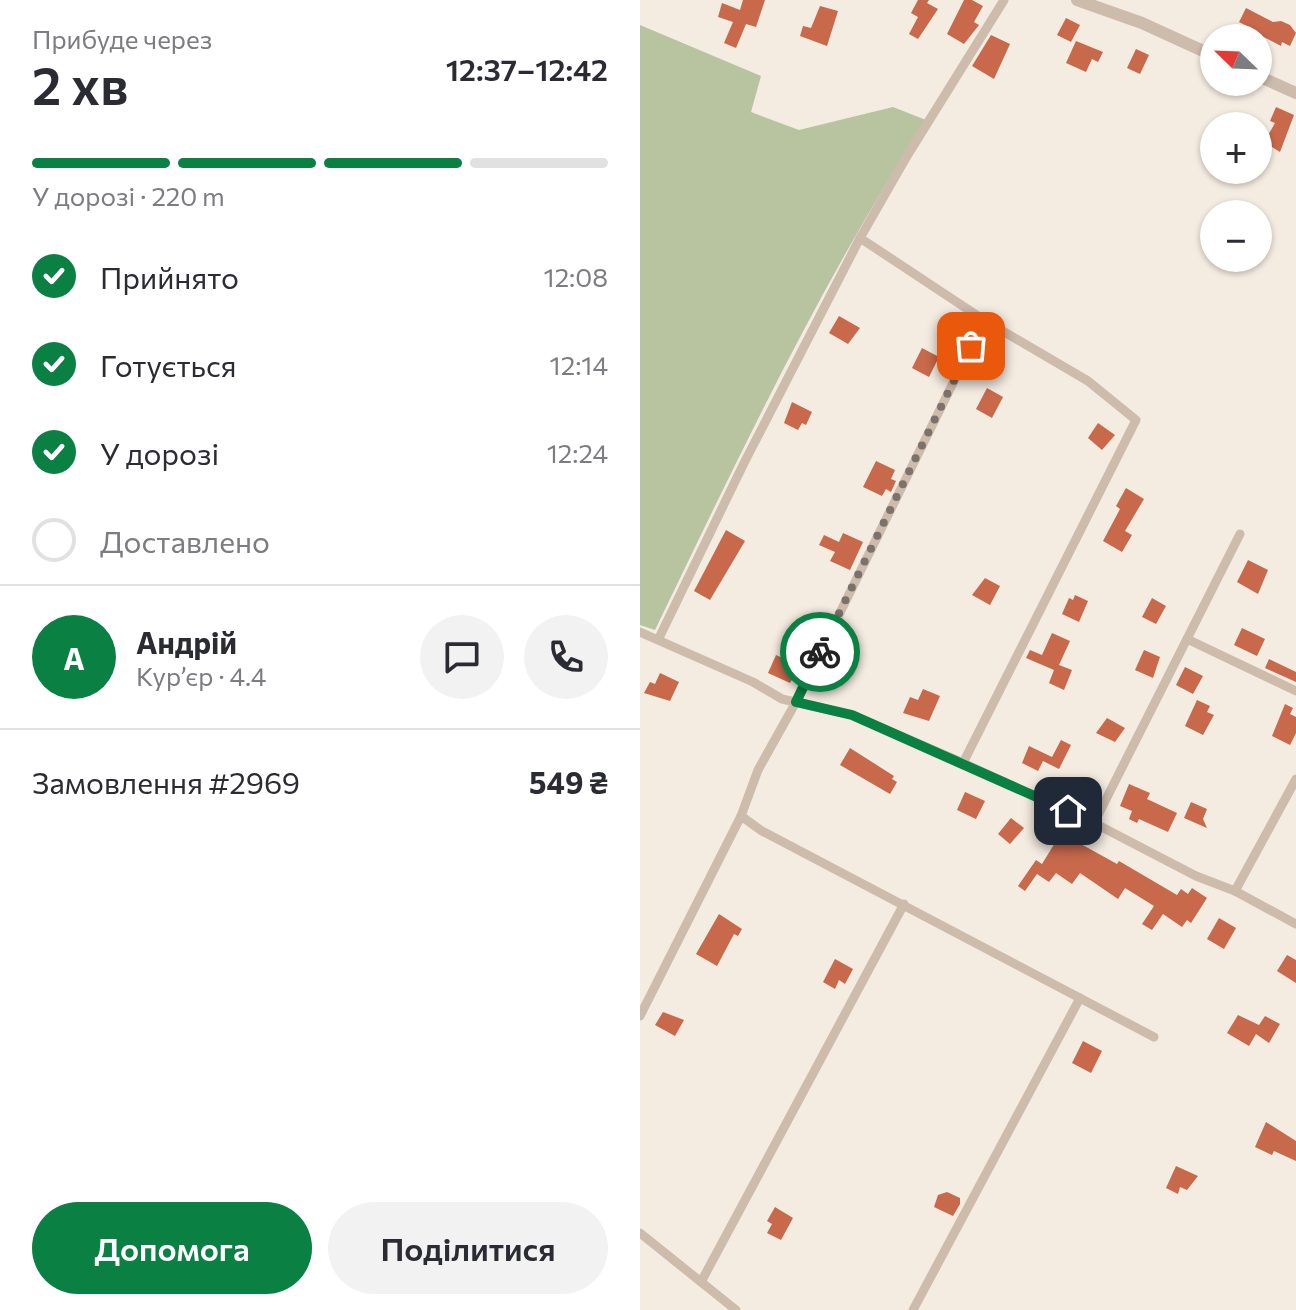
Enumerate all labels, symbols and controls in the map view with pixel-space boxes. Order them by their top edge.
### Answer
text: Прибуде через [32,23,212,54]
north arrow [1200,24,1272,96]
map controls [1200,24,1272,272]
text: 12:37–12:42 [446,50,608,87]
text: 2 хв [32,52,128,116]
button: + [1200,112,1272,184]
text: У дорозі · 220 m [32,180,225,211]
button: − [1200,200,1272,272]
icon: check [32,254,76,298]
text: Прийнято [100,258,239,295]
text: 12:08 [544,261,608,292]
pin [937,312,1005,380]
icon: bag [949,324,993,368]
icon: check [32,342,76,386]
text: Готується [100,346,237,383]
text: 12:14 [550,349,608,380]
icon: check [32,430,76,474]
text: У дорозі [100,434,219,471]
text: 12:24 [547,437,608,468]
text: Доставлено [100,522,270,559]
courier [780,612,860,692]
button: chat [420,615,504,699]
button: phone [524,615,608,699]
text: Андрій [136,623,237,660]
icon: bike [798,630,842,674]
text: А [63,639,85,676]
text: Кур’єр · 4.4 [136,660,266,691]
text: Замовлення #2969 [32,763,300,800]
text: 549 ₴ [529,763,608,800]
pin [1034,777,1102,845]
icon: home [1046,789,1090,833]
button: Допомога [32,1202,312,1294]
button: Поділитися [328,1202,608,1294]

